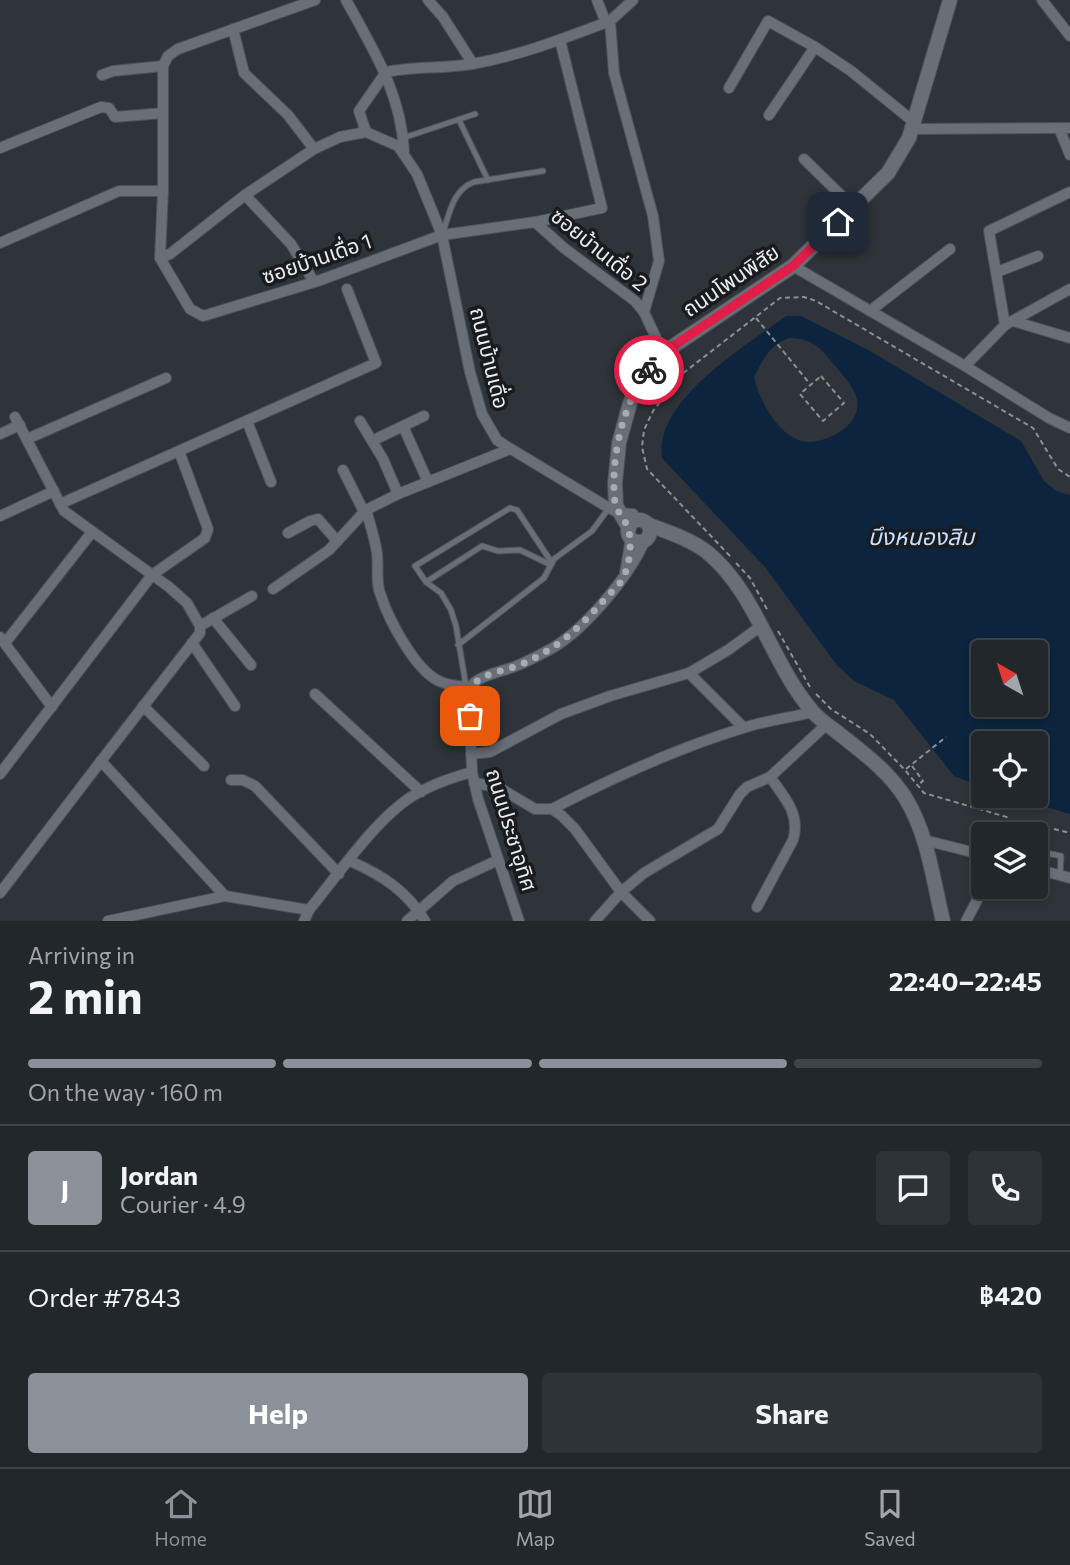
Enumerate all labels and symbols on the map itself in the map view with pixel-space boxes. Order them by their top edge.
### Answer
pin [808,192,868,252]
street label: ซอยบ้านเดื่อ 2 [547,202,654,295]
street label: ซอยบ้านเดื่อ 1 [258,226,375,288]
street label: ถนนโพนพิสัย [677,238,783,321]
street label: ถนนบ้านเดื่อ [466,304,516,411]
courier [614,335,684,405]
water label: บึงหนองสิม [868,522,976,550]
north arrow [971,640,1048,718]
pin [440,686,500,746]
street label: ถนนประชาอุทิศ [480,765,543,894]

